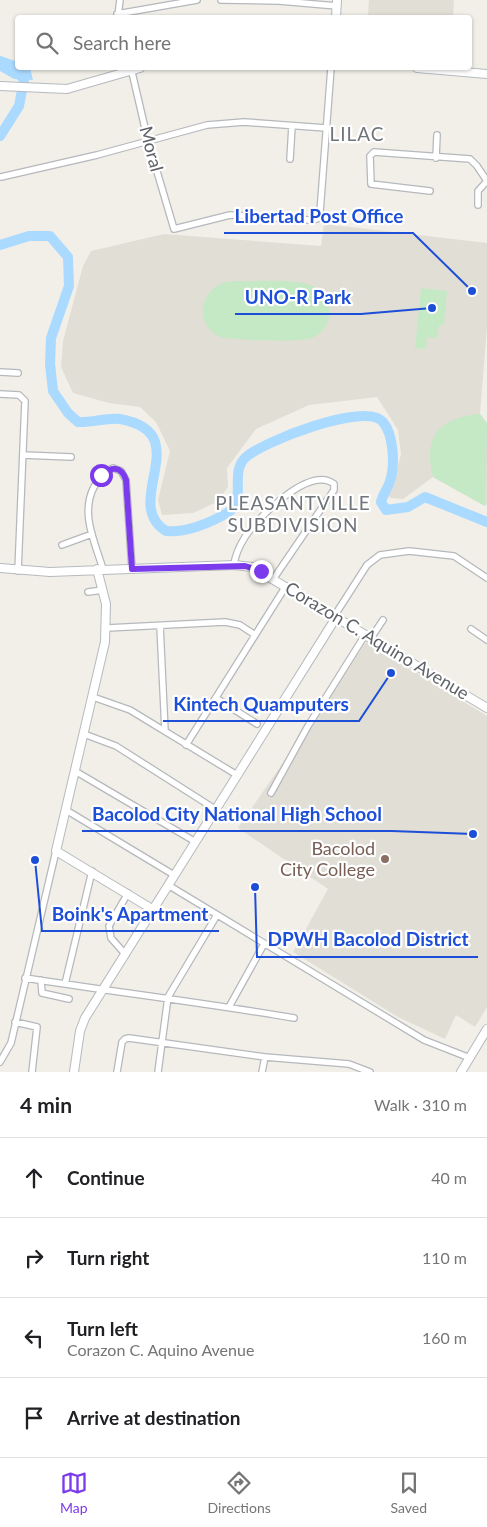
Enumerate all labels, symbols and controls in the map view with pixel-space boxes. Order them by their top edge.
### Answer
search box [15,15,472,70]
icon: search [33,29,61,57]
text: Search here [73,31,171,54]
district label: LILAC [329,122,385,145]
street label: Moral [135,124,169,174]
callout: Libertad Post Office [224,199,413,233]
text: Libertad Post Office [234,204,404,227]
callout: UNO-R Park [235,280,361,314]
text: UNO-R Park [245,285,352,308]
route start [90,464,113,487]
district label: PLEASANTVILLE SUBDIVISION [215,491,371,536]
route end [250,560,273,583]
street label: Corazon C. Aquino Avenue [282,576,474,704]
callout: Kintech Quamputers [163,687,359,721]
text: Kintech Quamputers [173,692,349,715]
callout: Bacolod City National High School [82,797,392,831]
text: Bacolod City National High School [92,802,382,825]
place label: Bacolod City College [280,837,375,880]
marker: Bacolod City College [379,853,391,865]
callout: Boink's Apartment [42,897,219,931]
text: Boink's Apartment [52,902,208,925]
callout: DPWH Bacolod District [257,923,478,957]
text: DPWH Bacolod District [267,927,469,950]
text: 4 min [20,1092,72,1117]
text: Walk · 310 m [374,1095,467,1114]
icon: ahead [20,1164,48,1192]
text: Continue [67,1166,145,1189]
text: 40 m [431,1168,467,1187]
icon: right [20,1244,48,1272]
text: Turn right [67,1246,149,1269]
text: 110 m [422,1248,467,1267]
text: Turn left [67,1317,138,1340]
icon: left [20,1324,48,1352]
text: 160 m [422,1328,467,1347]
text: Corazon C. Aquino Avenue [67,1340,254,1359]
icon: arrive [20,1404,48,1432]
text: Arrive at destination [67,1406,240,1429]
tab: Map [60,1469,88,1516]
tab: Directions [208,1469,271,1516]
tab: Saved [391,1469,427,1516]

